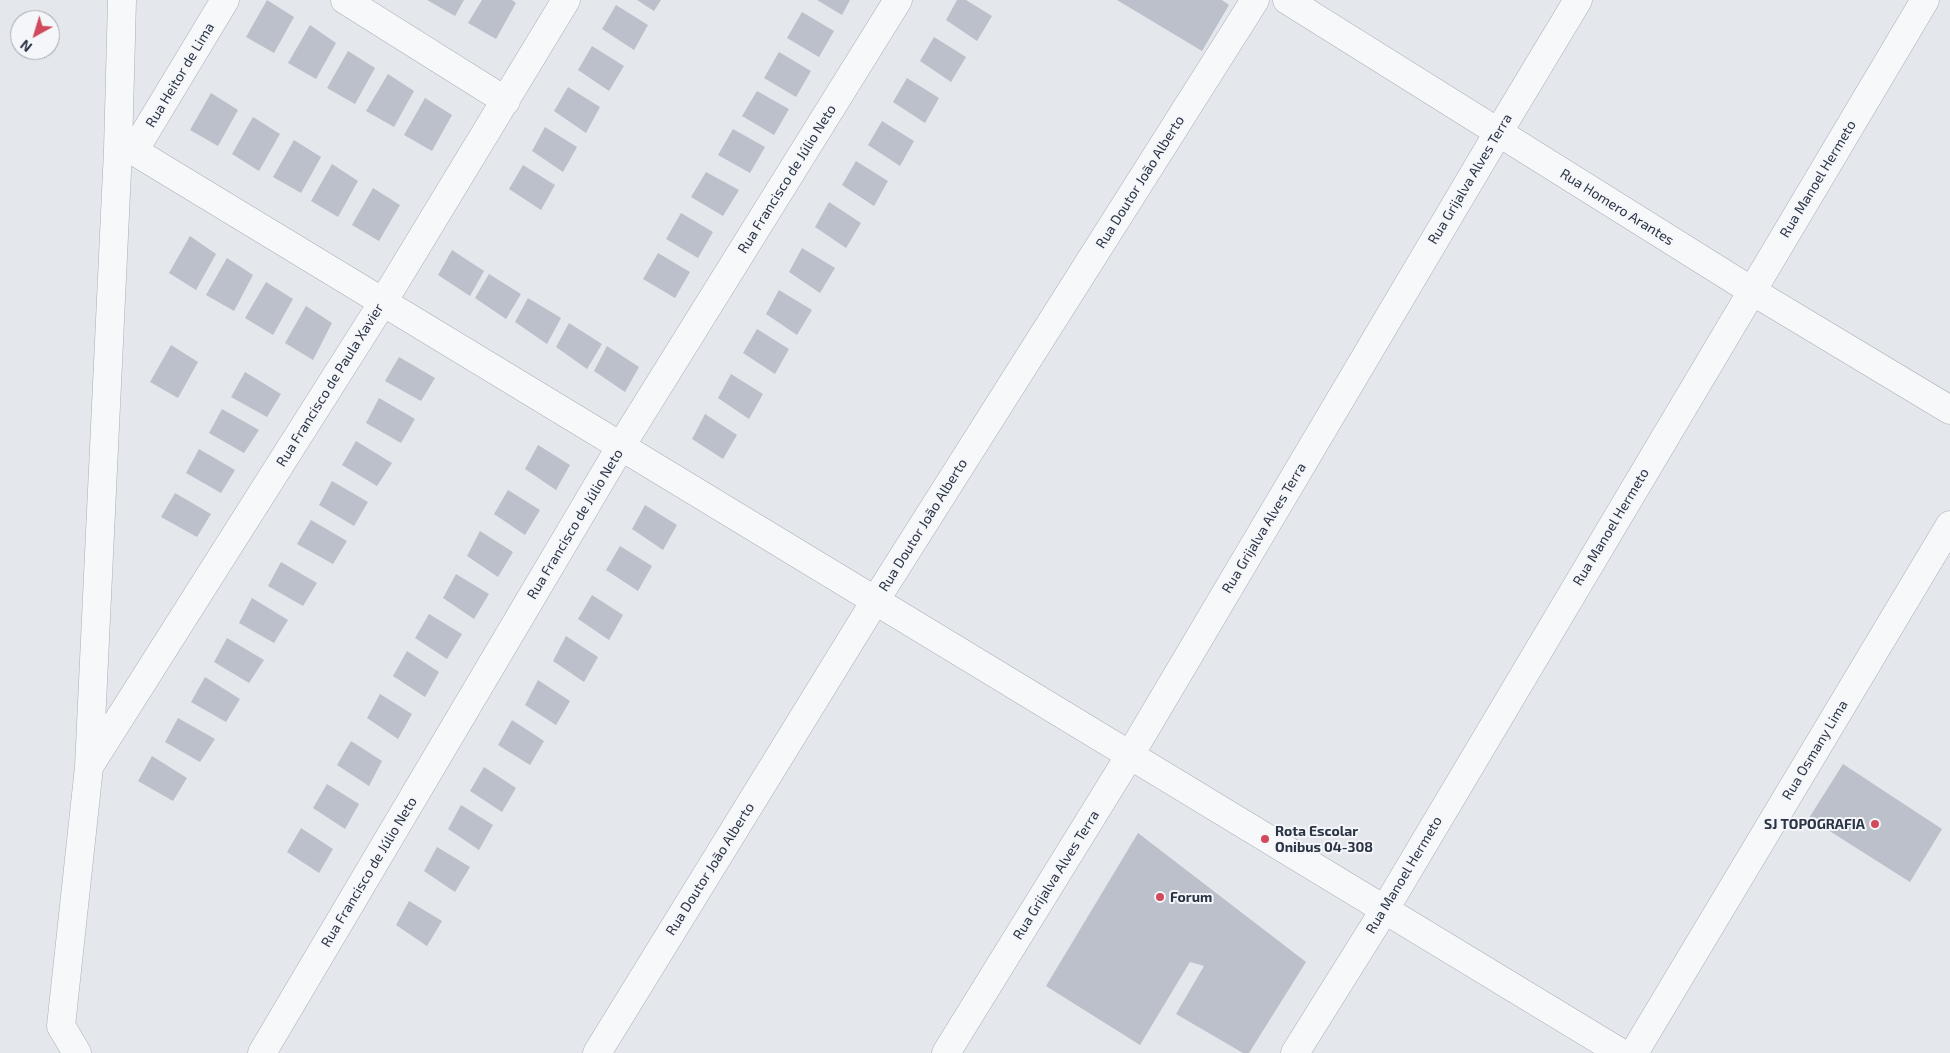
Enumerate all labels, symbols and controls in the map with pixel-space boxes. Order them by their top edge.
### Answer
north arrow [10,10,60,60]
street label: Rua Heitor de Lima [142,20,218,130]
text: N [17,36,35,56]
street label: Rua Francisco de Júlio Neto [734,102,840,256]
street label: Rua Grijalva Alves Terra [1424,111,1516,247]
street label: Rua Doutor João Alberto [1092,112,1188,252]
street label: Rua Manoel Hermeto [1776,117,1860,241]
street label: Rua Homero Arantes [1557,165,1677,249]
street label: Rua Francisco de Paula Xavier [273,300,387,470]
street label: Rua Francisco de Júlio Neto [523,446,627,602]
street label: Rua Doutor João Alberto [875,455,971,595]
street label: Rua Grijalva Alves Terra [1218,460,1310,596]
street label: Rua Manoel Hermeto [1569,465,1653,589]
street label: Rua Osmany Lima [1779,697,1851,803]
street label: Rua Francisco de Júlio Neto [317,794,421,950]
street label: Rua Doutor João Alberto [662,799,758,939]
street label: Rua Grijalva Alves Terra [1009,807,1103,943]
street label: Rua Manoel Hermeto [1362,813,1446,937]
place label: SJ TOPOGRAFIA [1764,816,1865,832]
marker: SJ TOPOGRAFIA [1869,818,1881,830]
place label: Rota Escolar Onibus 04-308 [1275,823,1373,856]
marker: Rota Escolar Onibus 04-308 [1259,833,1271,845]
place label: Forum [1170,889,1212,905]
marker: Forum [1154,891,1166,903]

